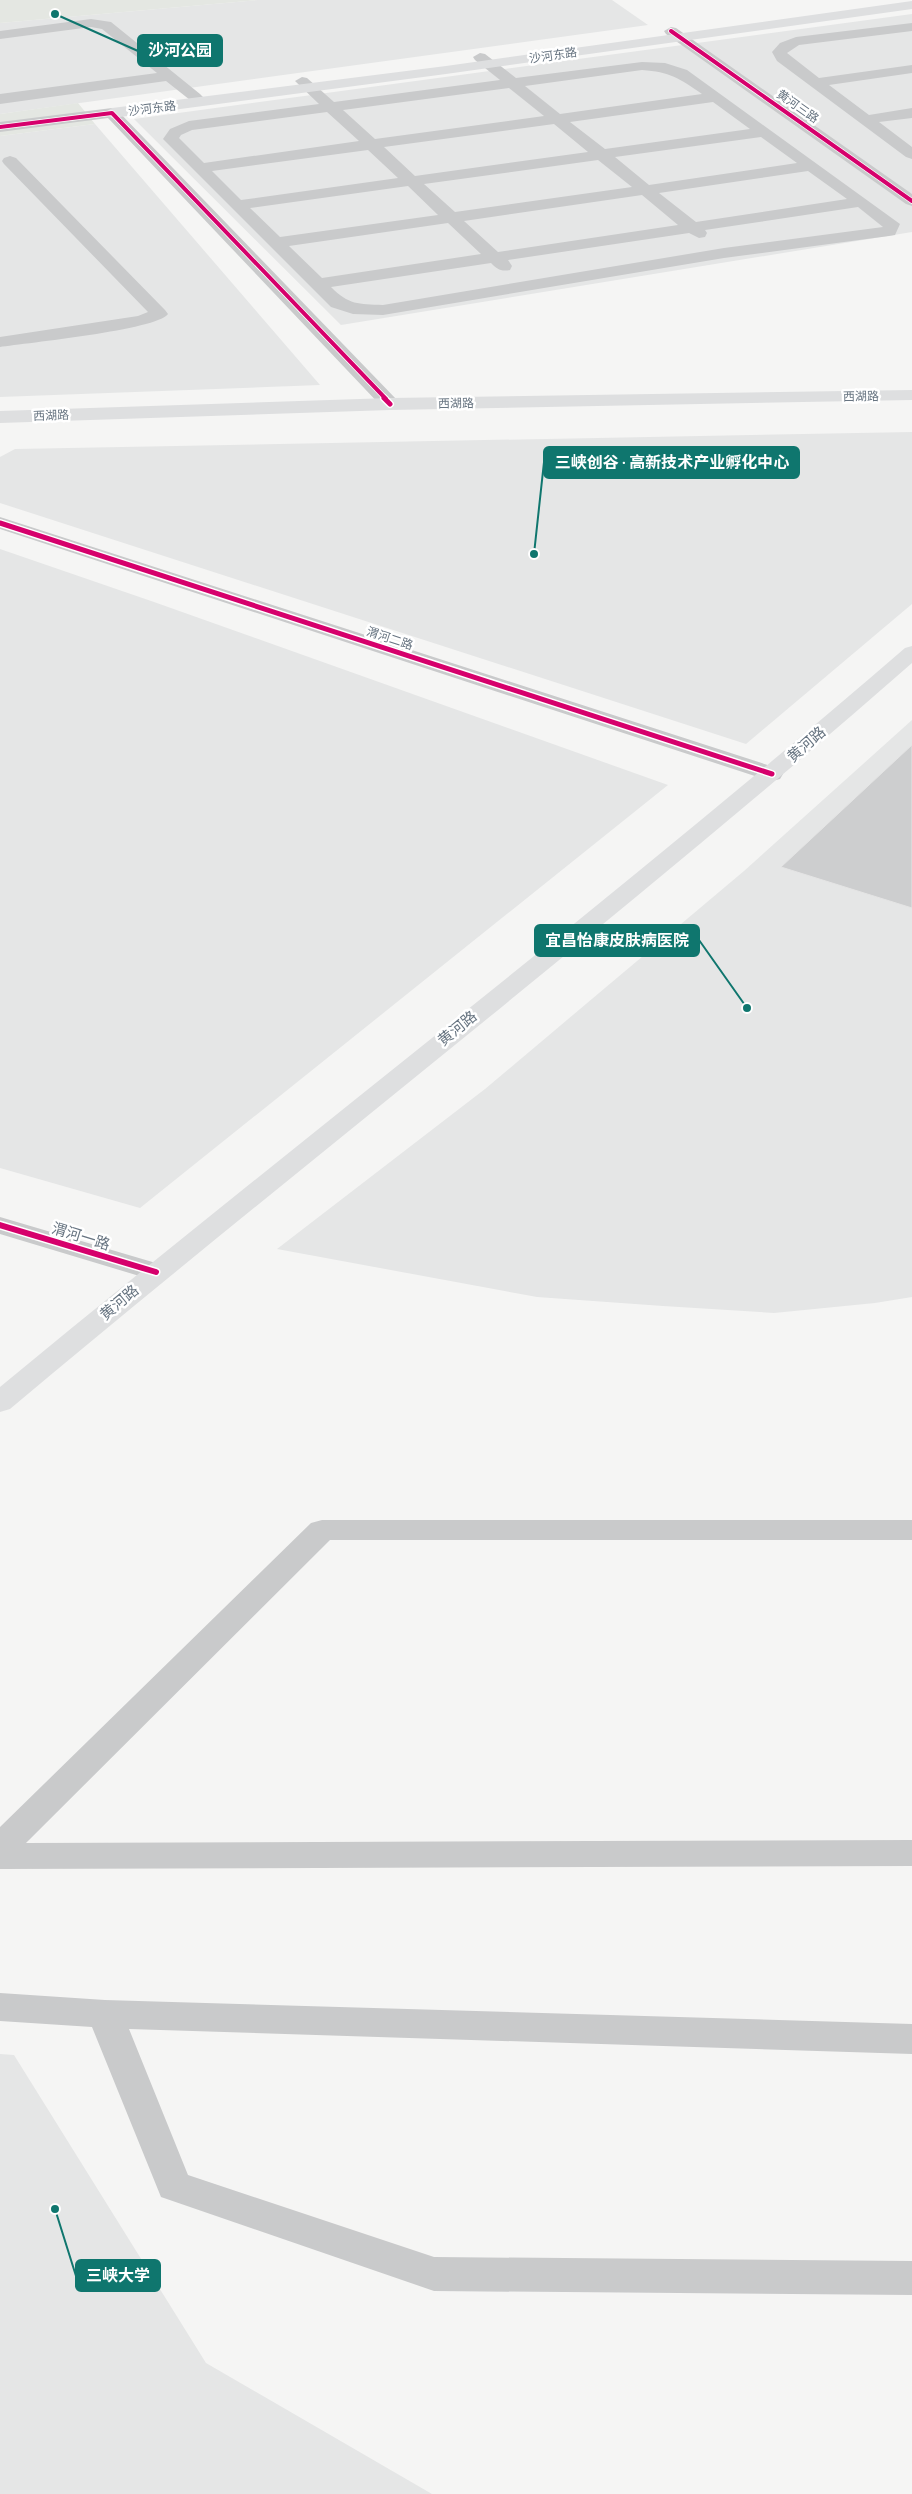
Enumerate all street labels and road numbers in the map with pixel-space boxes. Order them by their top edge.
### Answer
street label: 沙河东路 [528,43,578,67]
street label: 黄河三路 [773,85,823,127]
street label: 沙河东路 [127,97,177,119]
street label: 西湖路 [843,387,879,405]
street label: 西湖路 [438,394,474,412]
street label: 西湖路 [33,406,69,424]
street label: 渭河二路 [365,622,415,654]
street label: 黄河路 [782,721,830,767]
street label: 黄河路 [433,1006,481,1050]
street label: 渭河一路 [49,1217,113,1255]
street label: 黄河路 [95,1279,143,1325]

